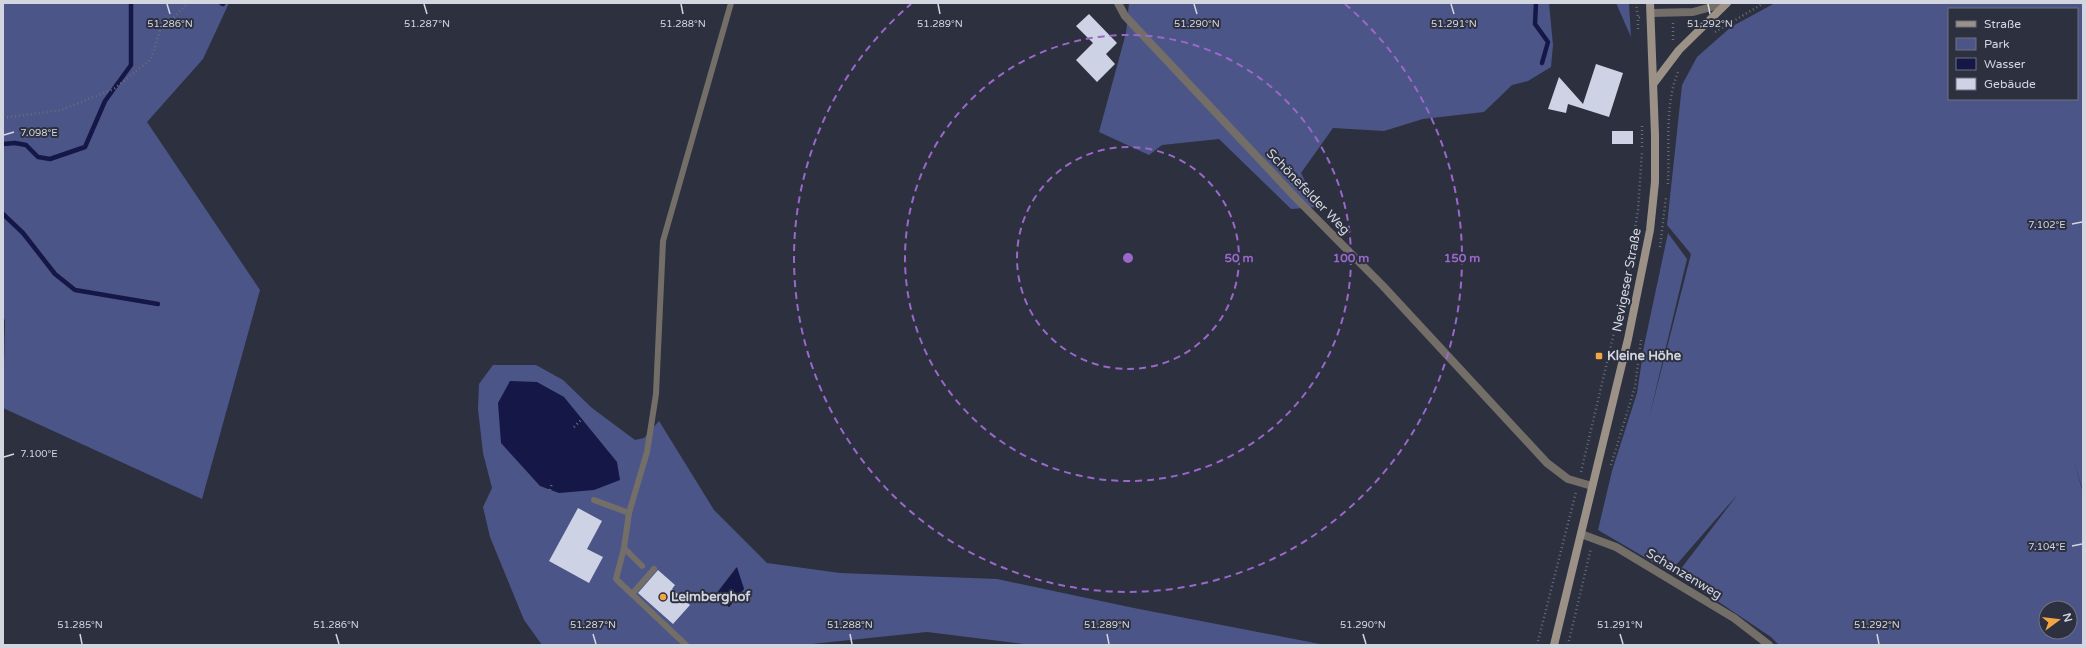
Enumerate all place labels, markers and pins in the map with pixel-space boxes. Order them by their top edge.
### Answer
centre of rings [1121,251,1135,265]
place label: Kleine Höhe [1607,348,1682,364]
marker: Kleine Höhe [1594,351,1604,361]
place label: Leimberghof [671,589,751,605]
marker: Leimberghof [658,592,668,602]

